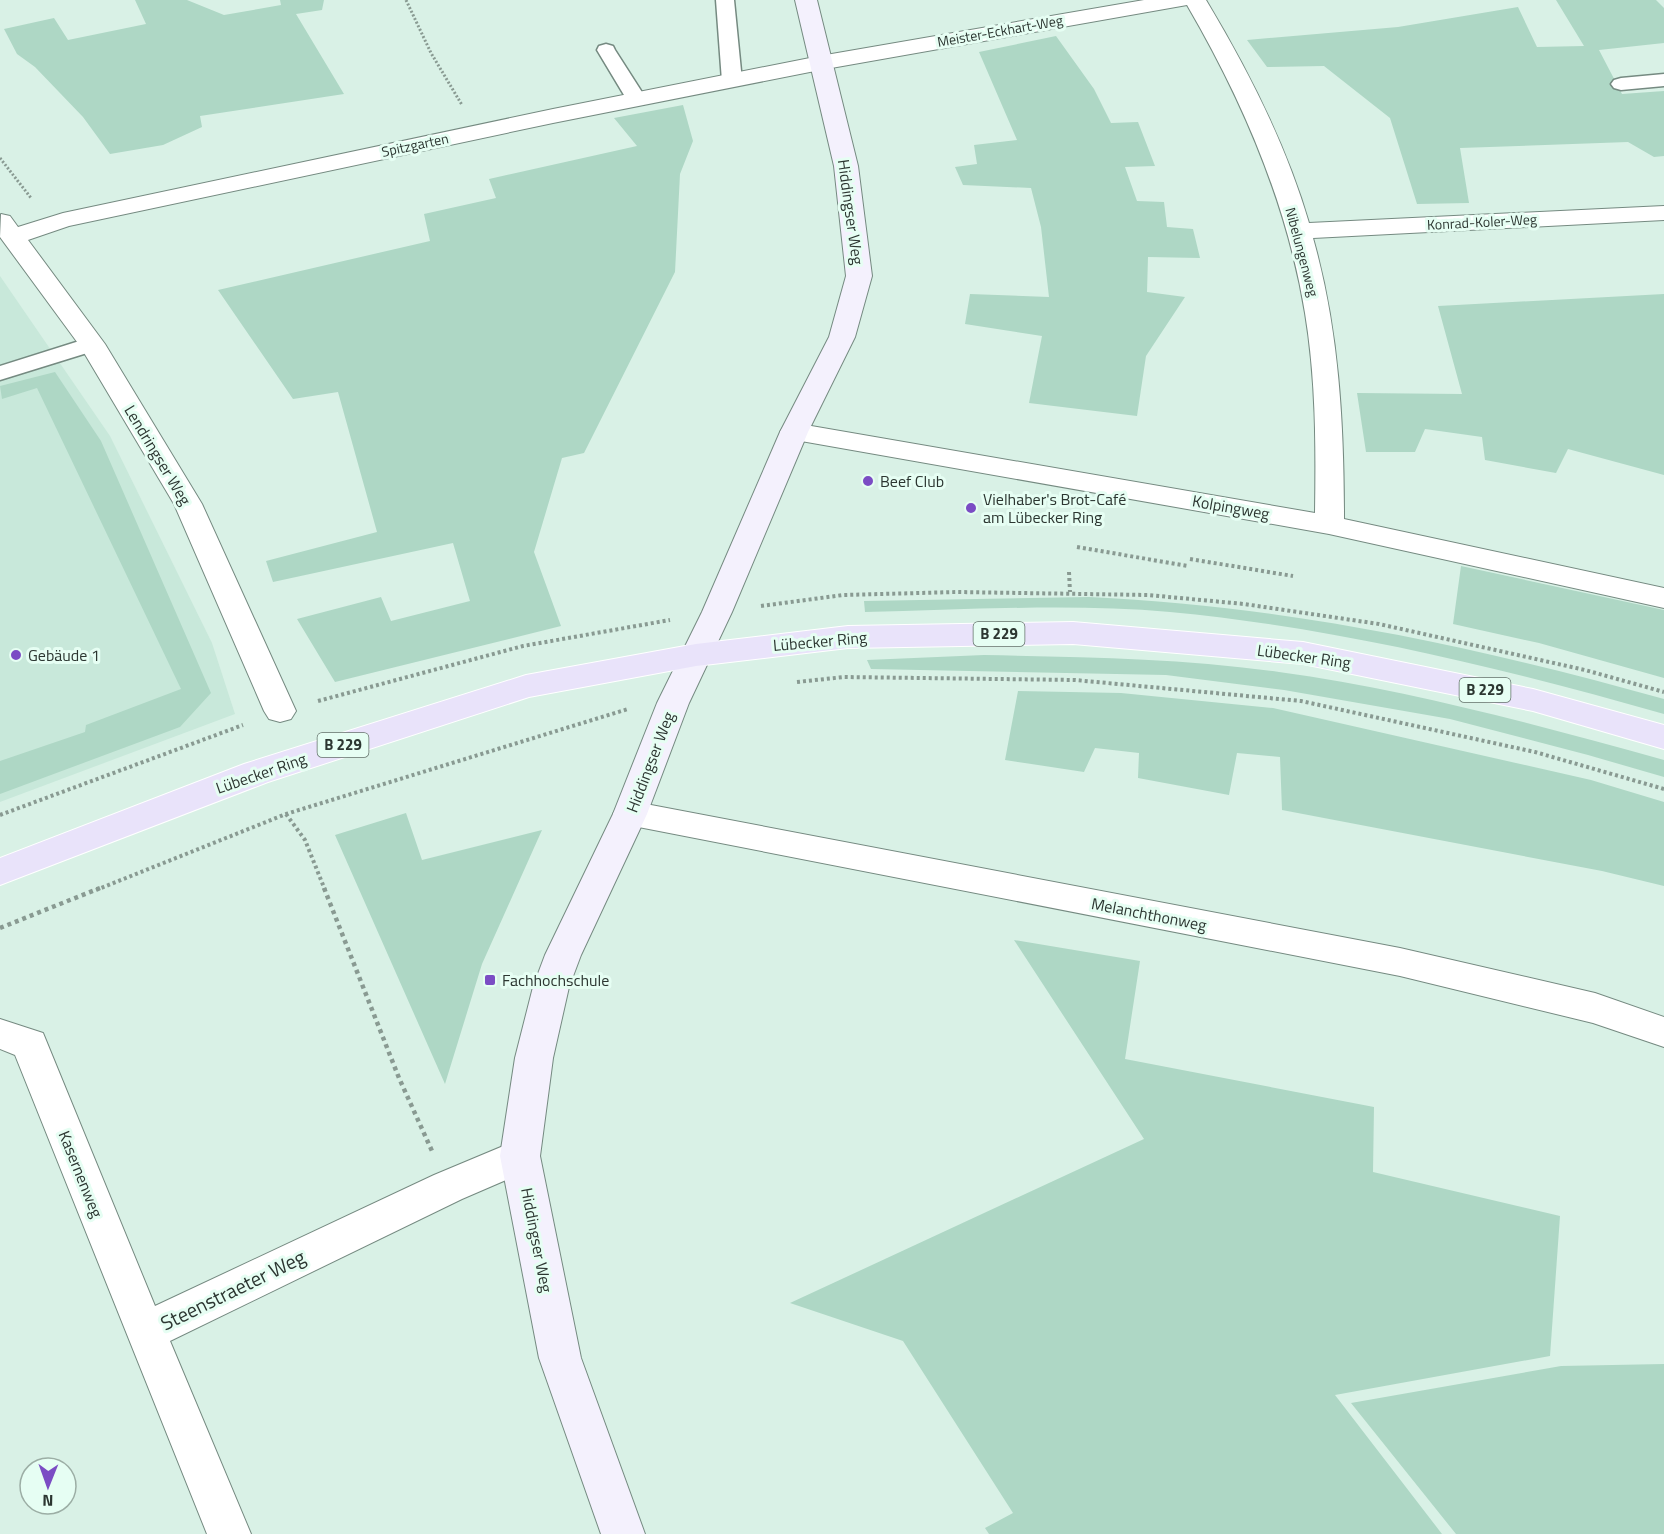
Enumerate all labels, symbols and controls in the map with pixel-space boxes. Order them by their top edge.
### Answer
street label: Meister-Eckhart-Weg [935,9,1064,52]
street label: Spitzgarten [380,127,450,162]
street label: Hiddingser Weg [832,158,870,266]
street label: Nibelungenweg [1280,205,1324,299]
street label: Konrad-Koler-Weg [1427,208,1537,235]
street label: Lendringser Weg [119,400,197,510]
place label: Beef Club [880,469,944,493]
marker: Beef Club [861,474,875,488]
place label: Vielhaber's Brot-Café am Lübecker Ring [983,487,1126,529]
street label: Kolpingweg [1190,488,1272,526]
marker: Vielhaber's Brot-Café am Lübecker Ring [964,501,978,515]
road number: B 229 [974,622,1024,646]
street label: Lübecker Ring [772,625,868,657]
street label: Lübecker Ring [1256,638,1352,674]
place label: Gebäude 1 [28,643,100,667]
marker: Gebäude 1 [9,648,23,662]
road number: B 229 [1460,678,1510,702]
street label: Hiddingser Weg [620,708,680,816]
road number: B 229 [318,733,368,757]
street label: Lübecker Ring [212,746,310,800]
street label: Melanchthonweg [1089,891,1209,937]
place label: Fachhochschule [502,968,609,992]
marker: Fachhochschule [483,973,497,987]
street label: Kasernenweg [53,1127,109,1221]
street label: Hiddingser Weg [515,1186,559,1294]
street label: Steenstraeter Weg [155,1241,311,1338]
north arrow [18,1456,78,1516]
text: N [42,1489,53,1513]

